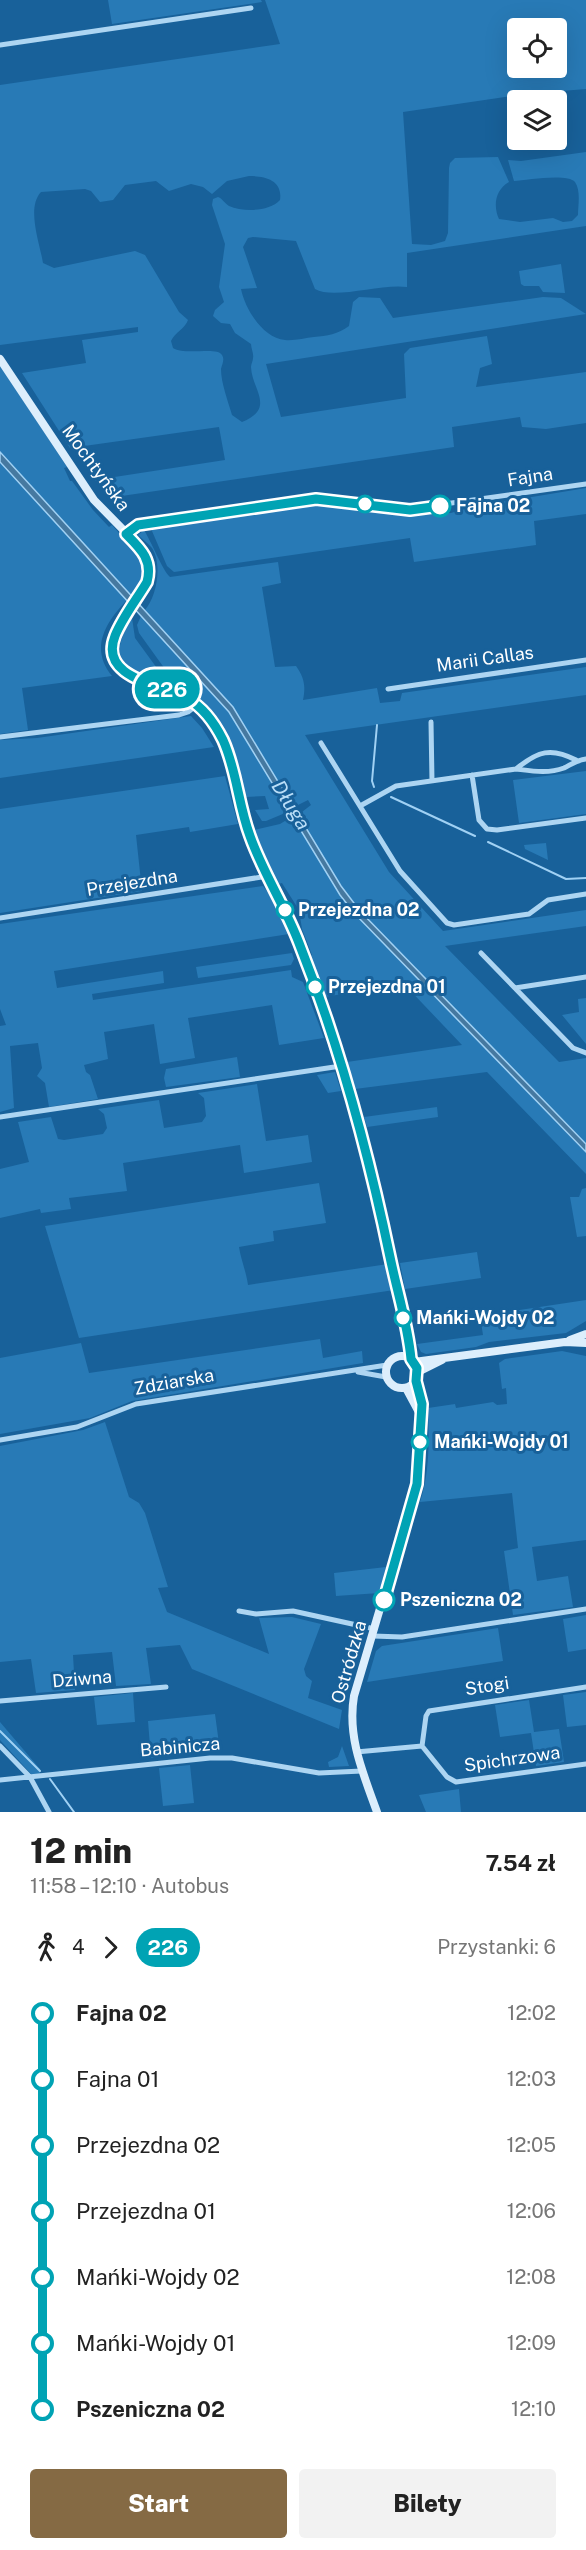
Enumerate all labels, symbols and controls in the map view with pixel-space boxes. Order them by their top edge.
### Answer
map controls [507,18,567,150]
button: locate [507,18,567,78]
button: layers [507,90,567,150]
street label: Mochtyńska [58,420,135,515]
street label: Fajna [506,463,554,490]
unlabelled marker [356,495,374,513]
marker: Fajna 02 [429,495,451,517]
place label: Fajna 02 [456,495,530,516]
street label: Marii Callas [435,641,535,676]
line badge: 226 [132,670,201,708]
text: 226 [147,677,187,702]
water label: Długa [267,776,315,834]
street label: Przejezdna [85,865,179,900]
place label: Przejezdna 02 [298,899,419,920]
marker: Przejezdna 02 [276,901,294,919]
place label: Przejezdna 01 [328,976,446,997]
marker: Przejezdna 01 [306,978,324,996]
place label: Mańki-Wojdy 02 [416,1307,554,1328]
marker: Mańki-Wojdy 02 [394,1309,412,1327]
street label: Zdziarska [132,1364,216,1399]
place label: Mańki-Wojdy 01 [434,1431,569,1452]
marker: Mańki-Wojdy 01 [411,1433,429,1451]
marker: Pszeniczna 02 [373,1589,395,1611]
place label: Pszeniczna 02 [400,1589,522,1610]
street label: Ostródzka [327,1618,370,1706]
street label: Dziwna [51,1665,113,1692]
street label: Stogi [463,1672,510,1699]
street label: Babinicza [139,1733,221,1760]
street label: Spichrzowa [463,1741,561,1776]
text: 12 min [30,1832,132,1870]
text: 7.54 zł [485,1850,556,1876]
text: 11:58 – 12:10 · Autobus [30,1874,229,1898]
icon: walk [30,1931,63,1964]
icon: forward [94,1931,127,1964]
text: 4 [72,1935,85,1959]
text: 226 [148,1935,188,1960]
text: Przystanki: 6 [437,1935,556,1959]
text: Fajna 02 [76,2000,167,2026]
text: 12:02 [507,2001,556,2025]
text: Fajna 01 [76,2066,160,2092]
text: 12:03 [507,2067,556,2091]
text: Przejezdna 02 [76,2132,220,2158]
text: 12:05 [506,2133,556,2157]
text: Przejezdna 01 [76,2198,216,2224]
text: 12:06 [507,2199,556,2223]
text: Mańki-Wojdy 02 [76,2264,240,2290]
text: 12:08 [506,2265,556,2289]
text: Mańki-Wojdy 01 [76,2330,235,2356]
text: 12:09 [507,2331,556,2355]
text: Pszeniczna 02 [76,2396,225,2422]
text: 12:10 [511,2397,556,2421]
button: Start [30,2469,287,2538]
button: Bilety [299,2469,556,2538]

